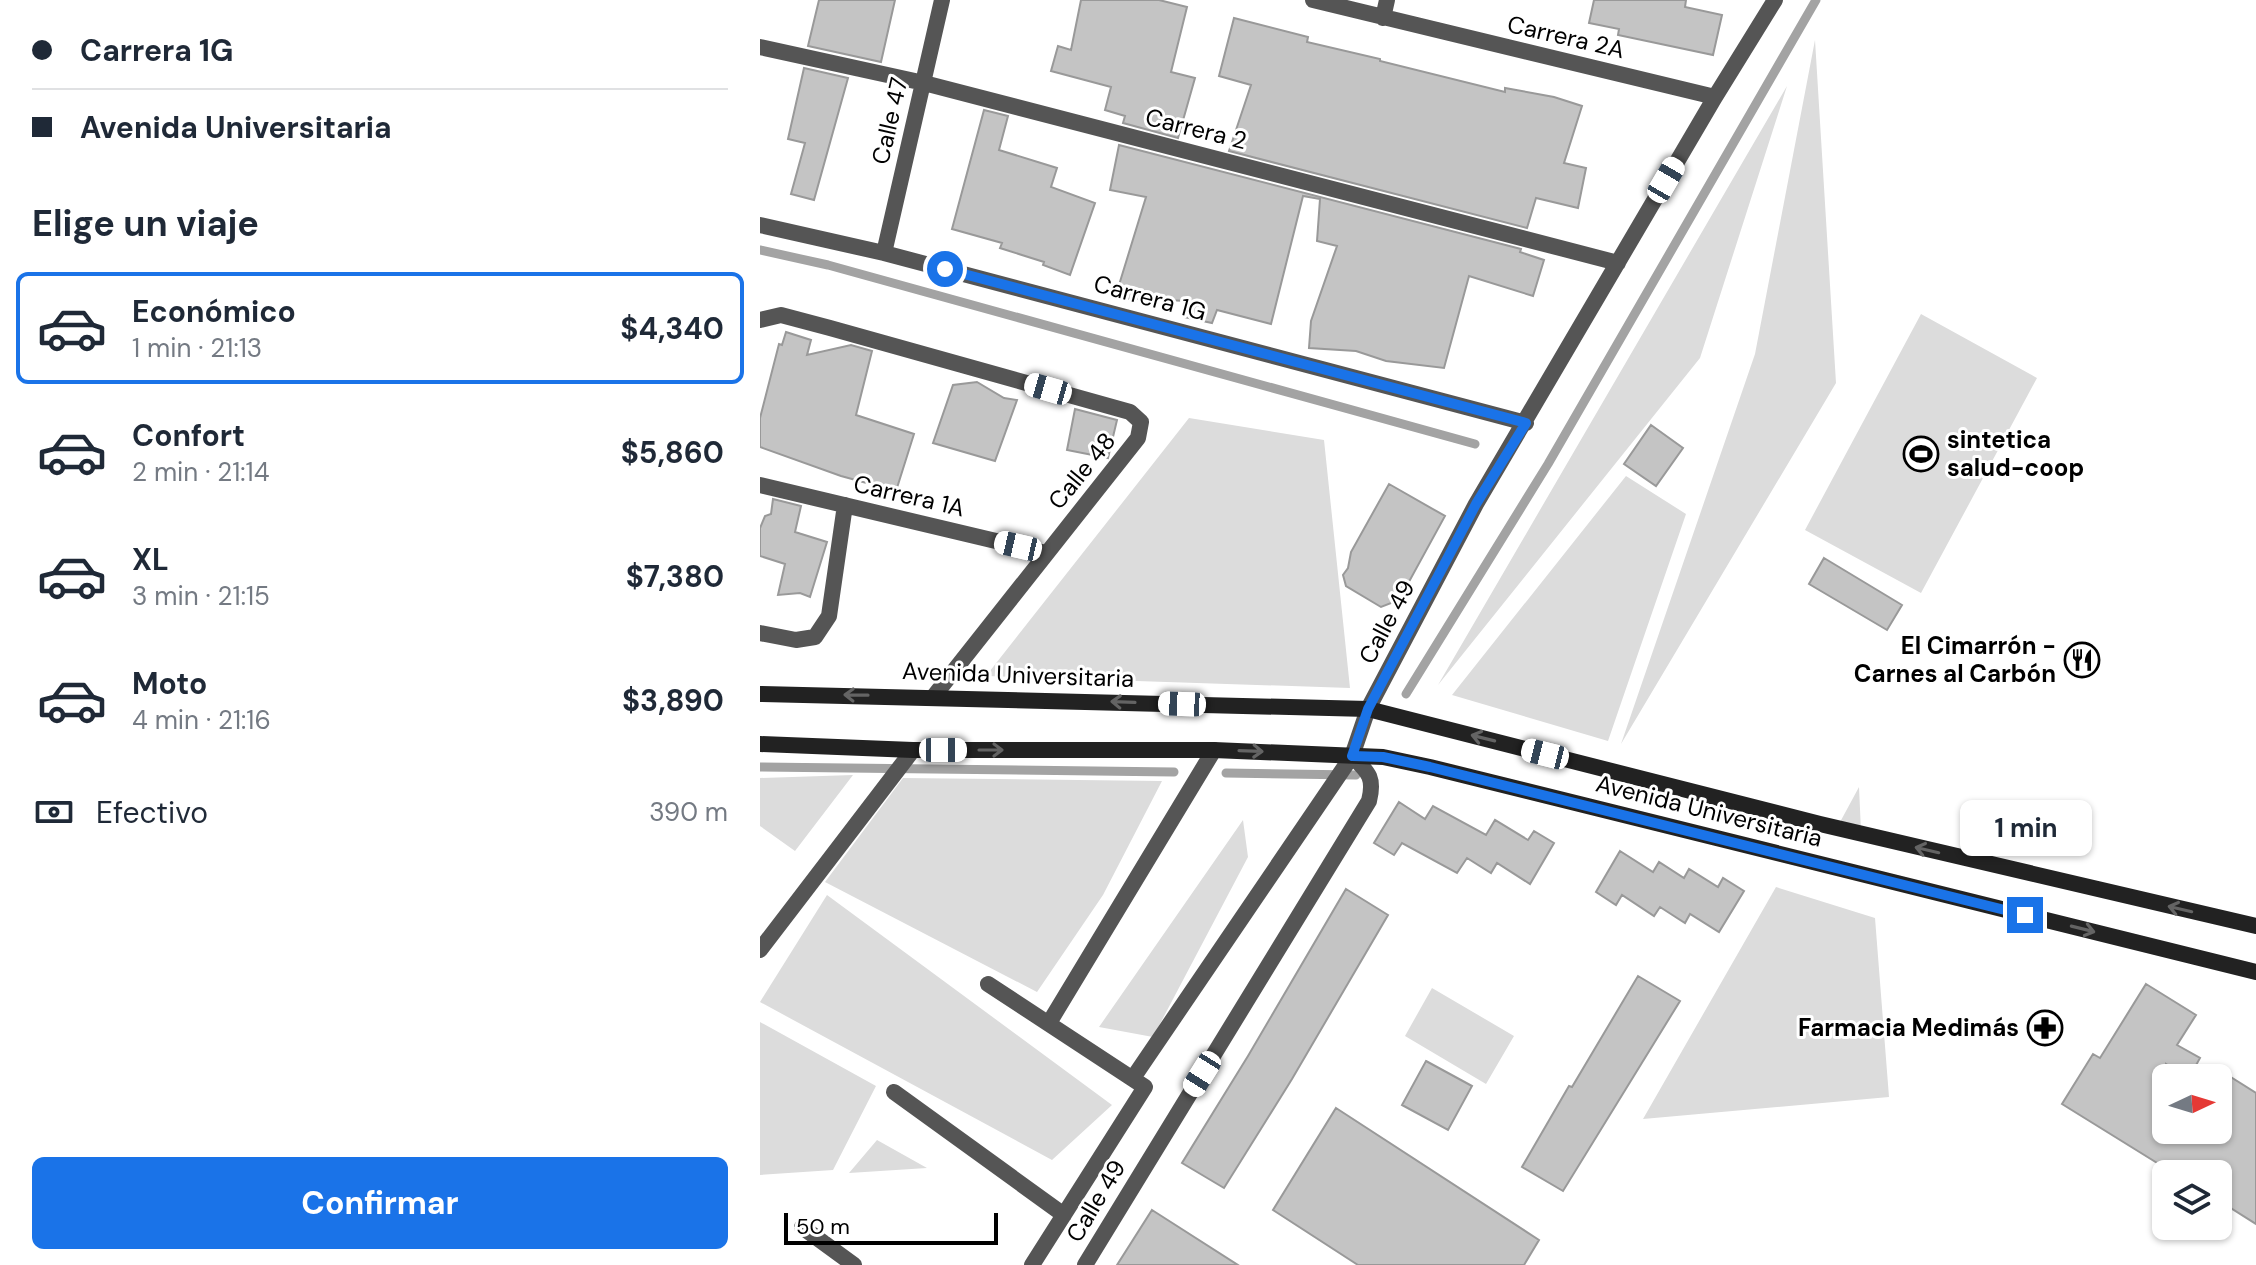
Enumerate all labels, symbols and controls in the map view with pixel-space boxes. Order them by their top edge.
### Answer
street label: Carrera 2A [1505,8,1628,65]
text: Carrera 1G [80,31,233,70]
street label: Calle 47 [864,74,915,167]
street label: Carrera 2 [1142,101,1250,156]
text: Avenida Universitaria [80,108,392,147]
car [1644,153,1688,207]
text: Elige un viaje [32,200,259,247]
route start [927,251,963,287]
street label: Carrera 1G [1090,268,1210,327]
icon: car [36,292,108,364]
text: Económico [132,292,296,331]
text: $4,340 [620,309,724,348]
text: 1 min · 21:13 [132,331,262,365]
car [1022,371,1074,407]
icon: car [36,416,108,488]
text: Confort [132,416,245,455]
place label: sintetica salud-coop [1947,424,2084,483]
street label: Calle 48 [1041,426,1122,515]
text: $5,860 [621,433,724,472]
sports icon: sintetica salud-coop [1902,435,1940,473]
text: 2 min · 21:14 [132,455,269,489]
street label: Carrera 1A [851,468,968,523]
car [992,529,1044,563]
icon: car [36,540,108,612]
text: XL [132,540,169,579]
text: $7,380 [626,557,724,596]
street label: Calle 49 [1352,574,1422,669]
text: 3 min · 21:15 [132,579,270,613]
place label: El Cimarrón - Carnes al Carbón [1854,630,2056,689]
restaurant icon: El Cimarrón - Carnes al Carbón [2063,641,2101,679]
street label: Avenida Universitaria [901,655,1135,694]
icon: car [36,664,108,736]
text: Moto [132,664,207,703]
text: $3,890 [622,681,724,720]
one-way arrow [843,688,870,703]
car [1158,691,1206,717]
one-way arrow [1110,694,1137,710]
text: 4 min · 21:16 [132,703,271,737]
one-way arrow [1470,730,1496,745]
car [1519,737,1571,771]
car [919,738,967,762]
one-way arrow [977,742,1004,758]
one-way arrow [1237,744,1264,759]
street label: Avenida Universitaria [1593,767,1826,854]
icon: cash [32,790,76,834]
text: Efectivo [96,793,208,832]
text: 390 m [649,795,728,829]
callout: 1 min [1959,799,2091,855]
text: 1 min [1994,811,2058,845]
one-way arrow [1914,841,1940,856]
route end [2007,897,2043,933]
one-way arrow [2168,901,2193,916]
one-way arrow [2069,923,2095,938]
pharmacy icon: Farmacia Medimás [2026,1009,2064,1047]
place label: Farmacia Medimás [1798,1012,2019,1043]
car [1179,1047,1225,1101]
north arrow [2152,1064,2232,1144]
map controls [2152,1064,2232,1240]
street label: Calle 49 [1059,1154,1132,1248]
button: Confirmar [32,1157,728,1249]
button: layers [2152,1160,2232,1240]
scale bar [784,1209,998,1245]
text: 50 m [796,1212,850,1241]

